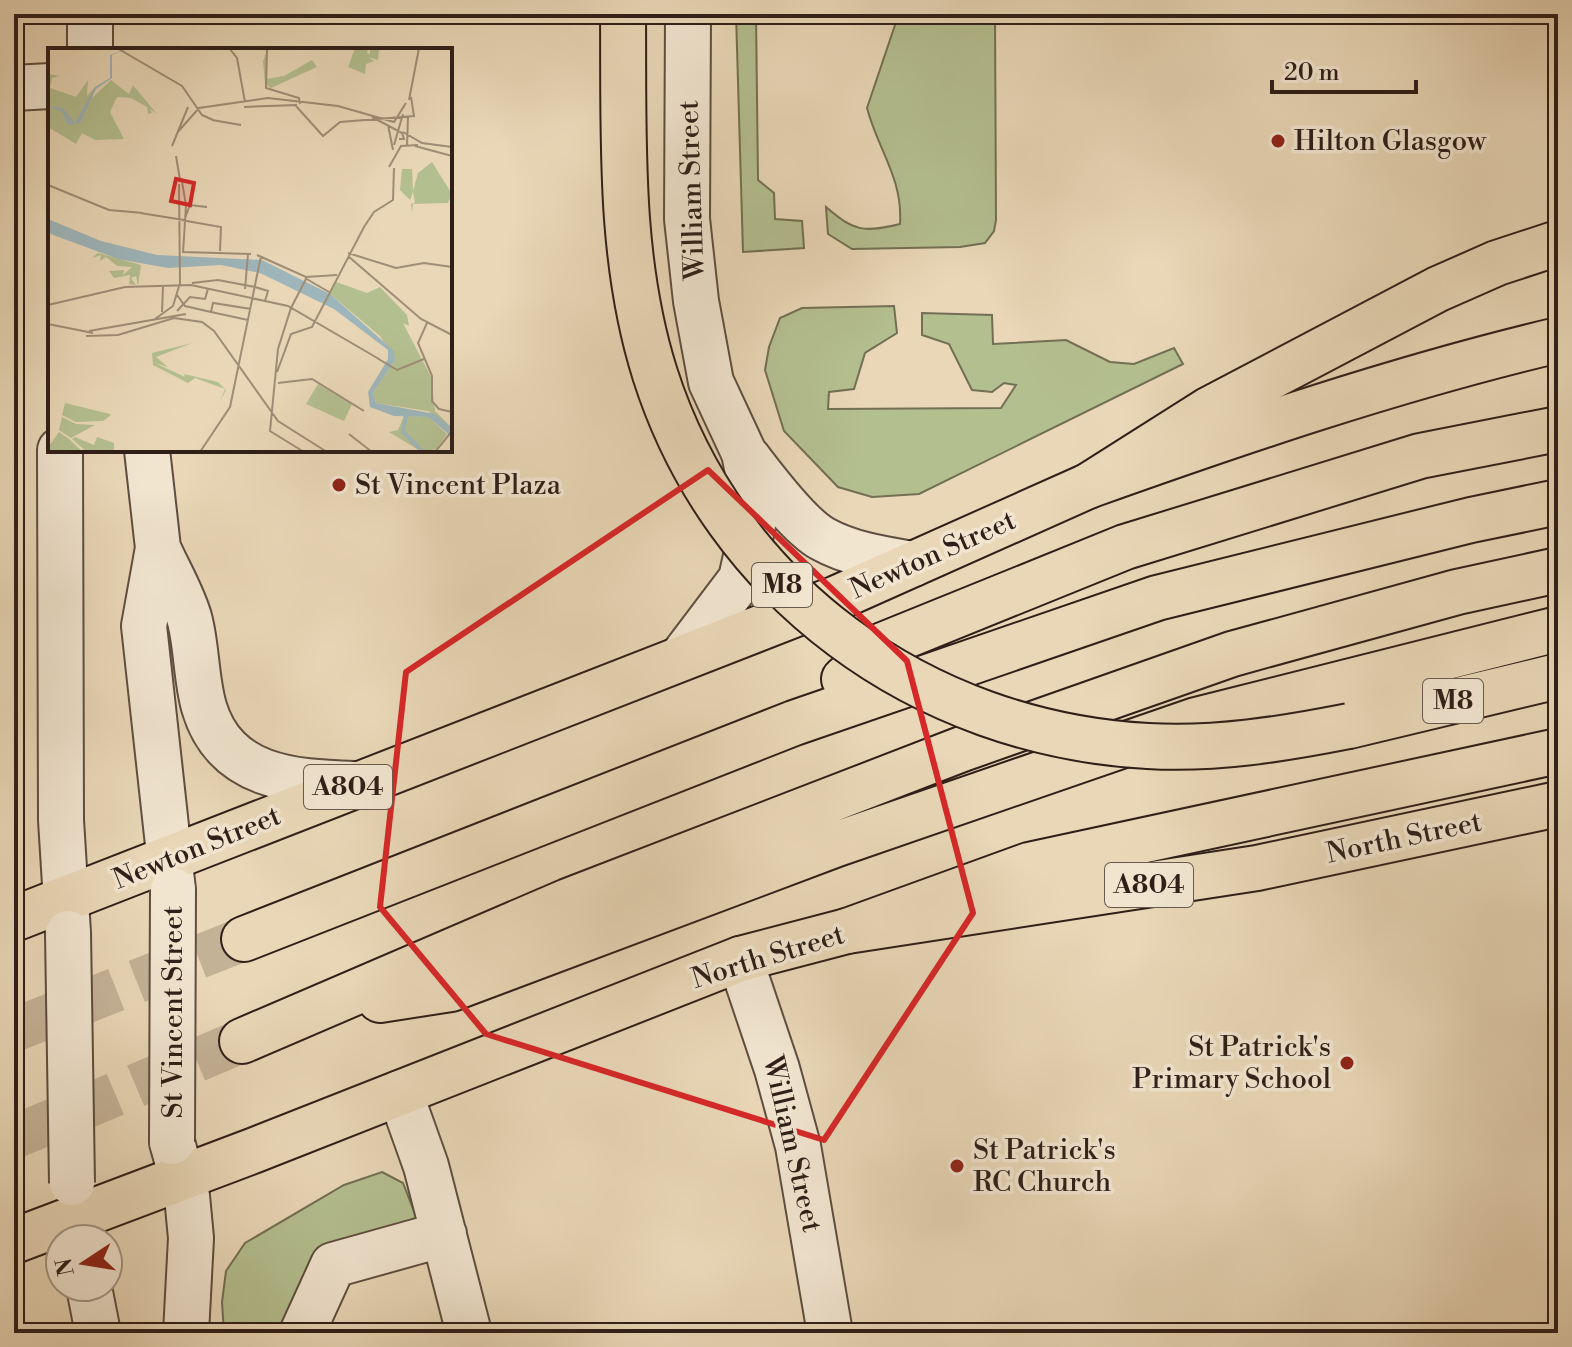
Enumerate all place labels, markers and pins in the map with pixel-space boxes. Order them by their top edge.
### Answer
place label: Hilton Glasgow [1294,124,1487,159]
marker: Hilton Glasgow [1269,132,1287,150]
place label: St Vincent Plaza [355,468,562,503]
marker: St Vincent Plaza [330,476,348,494]
place label: St Patrick's Primary School [1132,1030,1331,1097]
marker: St Patrick's Primary School [1338,1054,1356,1072]
place label: St Patrick's RC Church [973,1133,1116,1200]
marker: St Patrick's RC Church [948,1157,966,1175]

